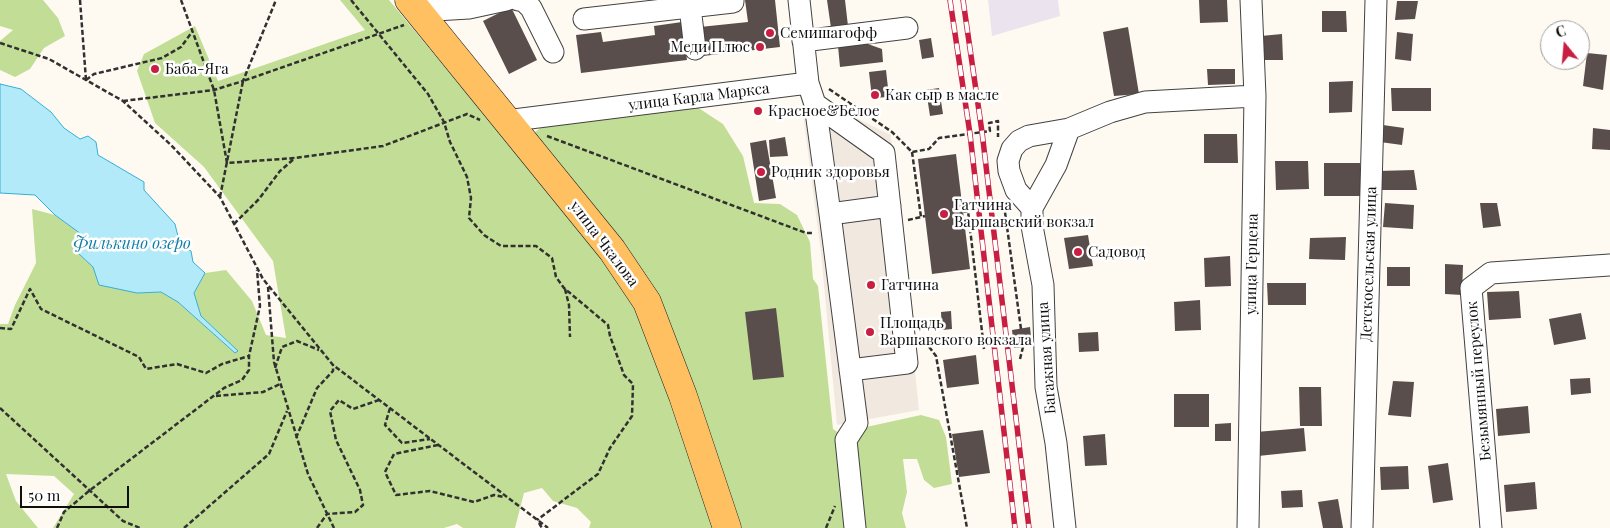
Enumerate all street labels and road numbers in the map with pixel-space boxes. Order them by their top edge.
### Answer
street label: улица Карла Маркса [628,79,770,115]
street label: Детскосельская улица [1357,186,1381,342]
street label: улица Чкалова [566,198,642,290]
street label: улица Герцена [1242,213,1262,315]
street label: Безымянный переулок [1463,300,1495,462]
street label: Багажная улица [1034,301,1060,415]

